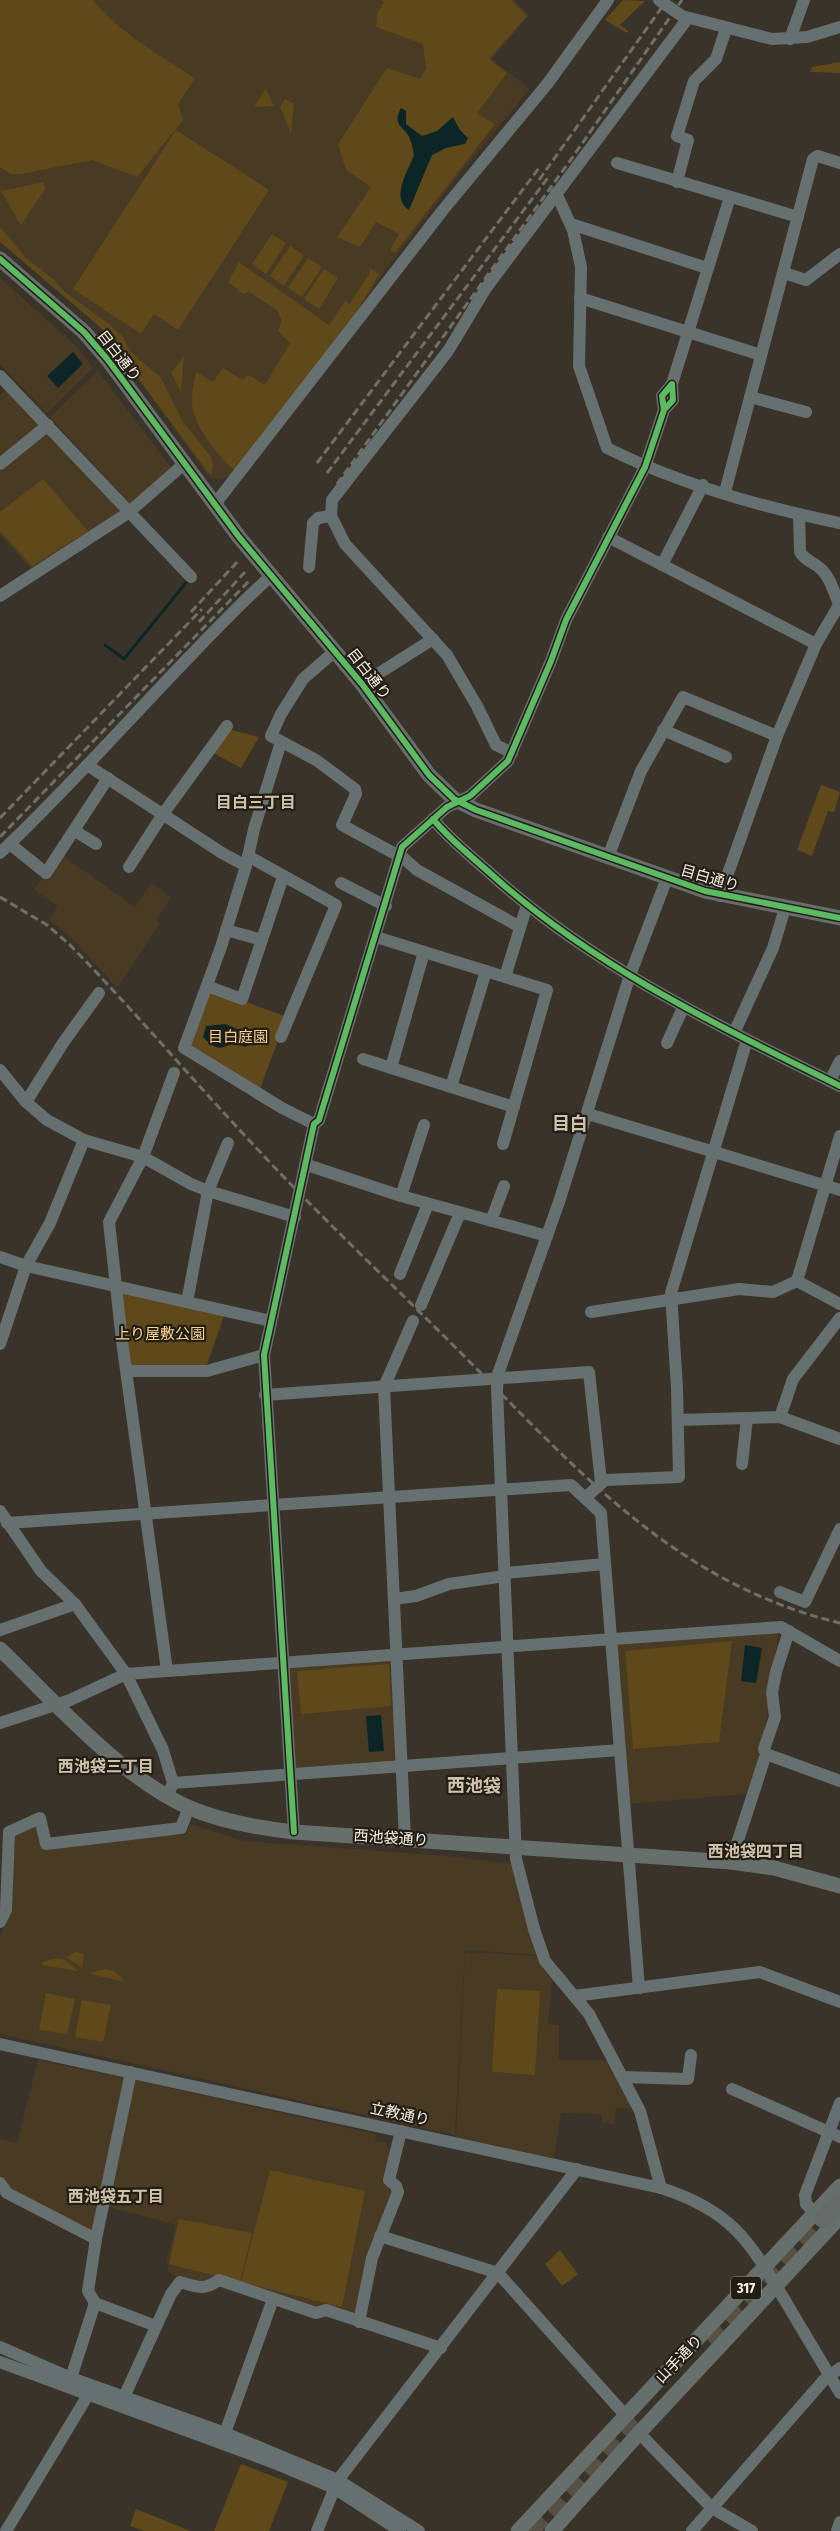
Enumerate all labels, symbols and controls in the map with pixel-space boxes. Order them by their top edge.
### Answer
street label: 目白通り [93,327,145,385]
street label: 目白通り [343,645,395,703]
district label: 目白三丁目 [216,793,296,812]
street label: 目白通り [679,861,741,895]
park label: 目白庭園 [208,1028,268,1046]
district label: 目白 [552,1113,588,1135]
park label: 上り屋敷公園 [115,1325,205,1343]
district label: 西池袋三丁目 [58,1757,154,1776]
district label: 西池袋 [447,1775,501,1797]
street label: 西池袋通り [353,1826,429,1850]
district label: 西池袋四丁目 [708,1842,804,1861]
street label: 立教通り [369,2099,431,2129]
district label: 西池袋五丁目 [68,2187,164,2206]
road number: 317 [731,2276,761,2300]
street label: 山手通り [652,2331,706,2387]

